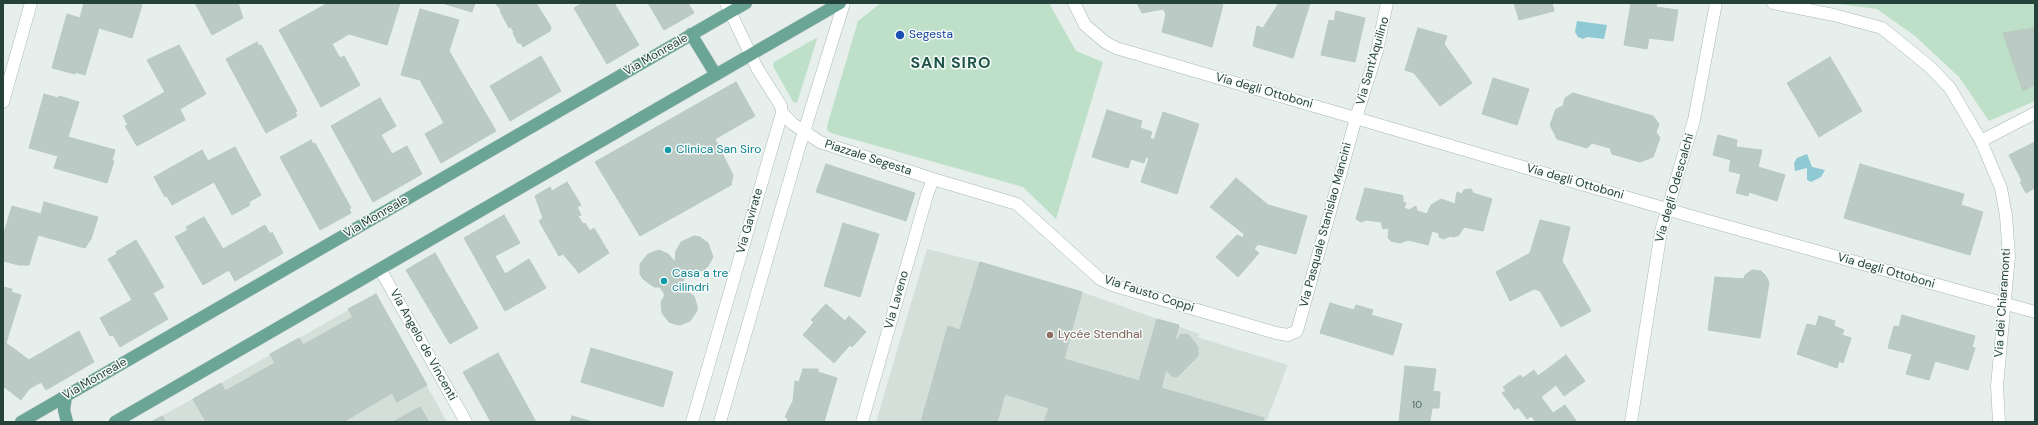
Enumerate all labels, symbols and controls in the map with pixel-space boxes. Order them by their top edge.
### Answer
street label: Via Sant'Aquilino [1353,15,1393,107]
place label: Segesta [909,28,953,42]
marker: Segesta [894,29,906,41]
street label: Via Monreale [621,31,691,79]
district label: SAN SIRO [910,54,992,74]
street label: Via degli Ottoboni [1214,70,1314,112]
street label: Via degli Odescalchi [1653,132,1697,244]
street label: Piazzale Segesta [823,137,913,179]
street label: Via Pasquale Stanislao Mancini [1297,141,1355,309]
place label: Clinica San Siro [676,143,761,157]
marker: Clinica San Siro [663,145,673,155]
street label: Via degli Ottoboni [1525,161,1625,203]
street label: Via Gavirate [734,187,766,255]
street label: Via Monreale [341,193,411,241]
street label: Via dei Chiaramonti [1992,248,2014,358]
street label: Via degli Ottoboni [1836,250,1936,292]
place label: Casa a tre cilindri [672,267,728,295]
street label: Via Laveno [882,269,912,331]
street label: Via Fausto Coppi [1102,273,1196,315]
marker: Casa a tre cilindri [659,276,669,286]
street label: Via Angelo de Vincenti [386,287,460,403]
place label: Lycée Stendhal [1058,328,1142,342]
marker: Lycée Stendhal [1045,330,1055,340]
street label: Via Monreale [60,355,130,403]
house number: 10 [1412,399,1422,411]

